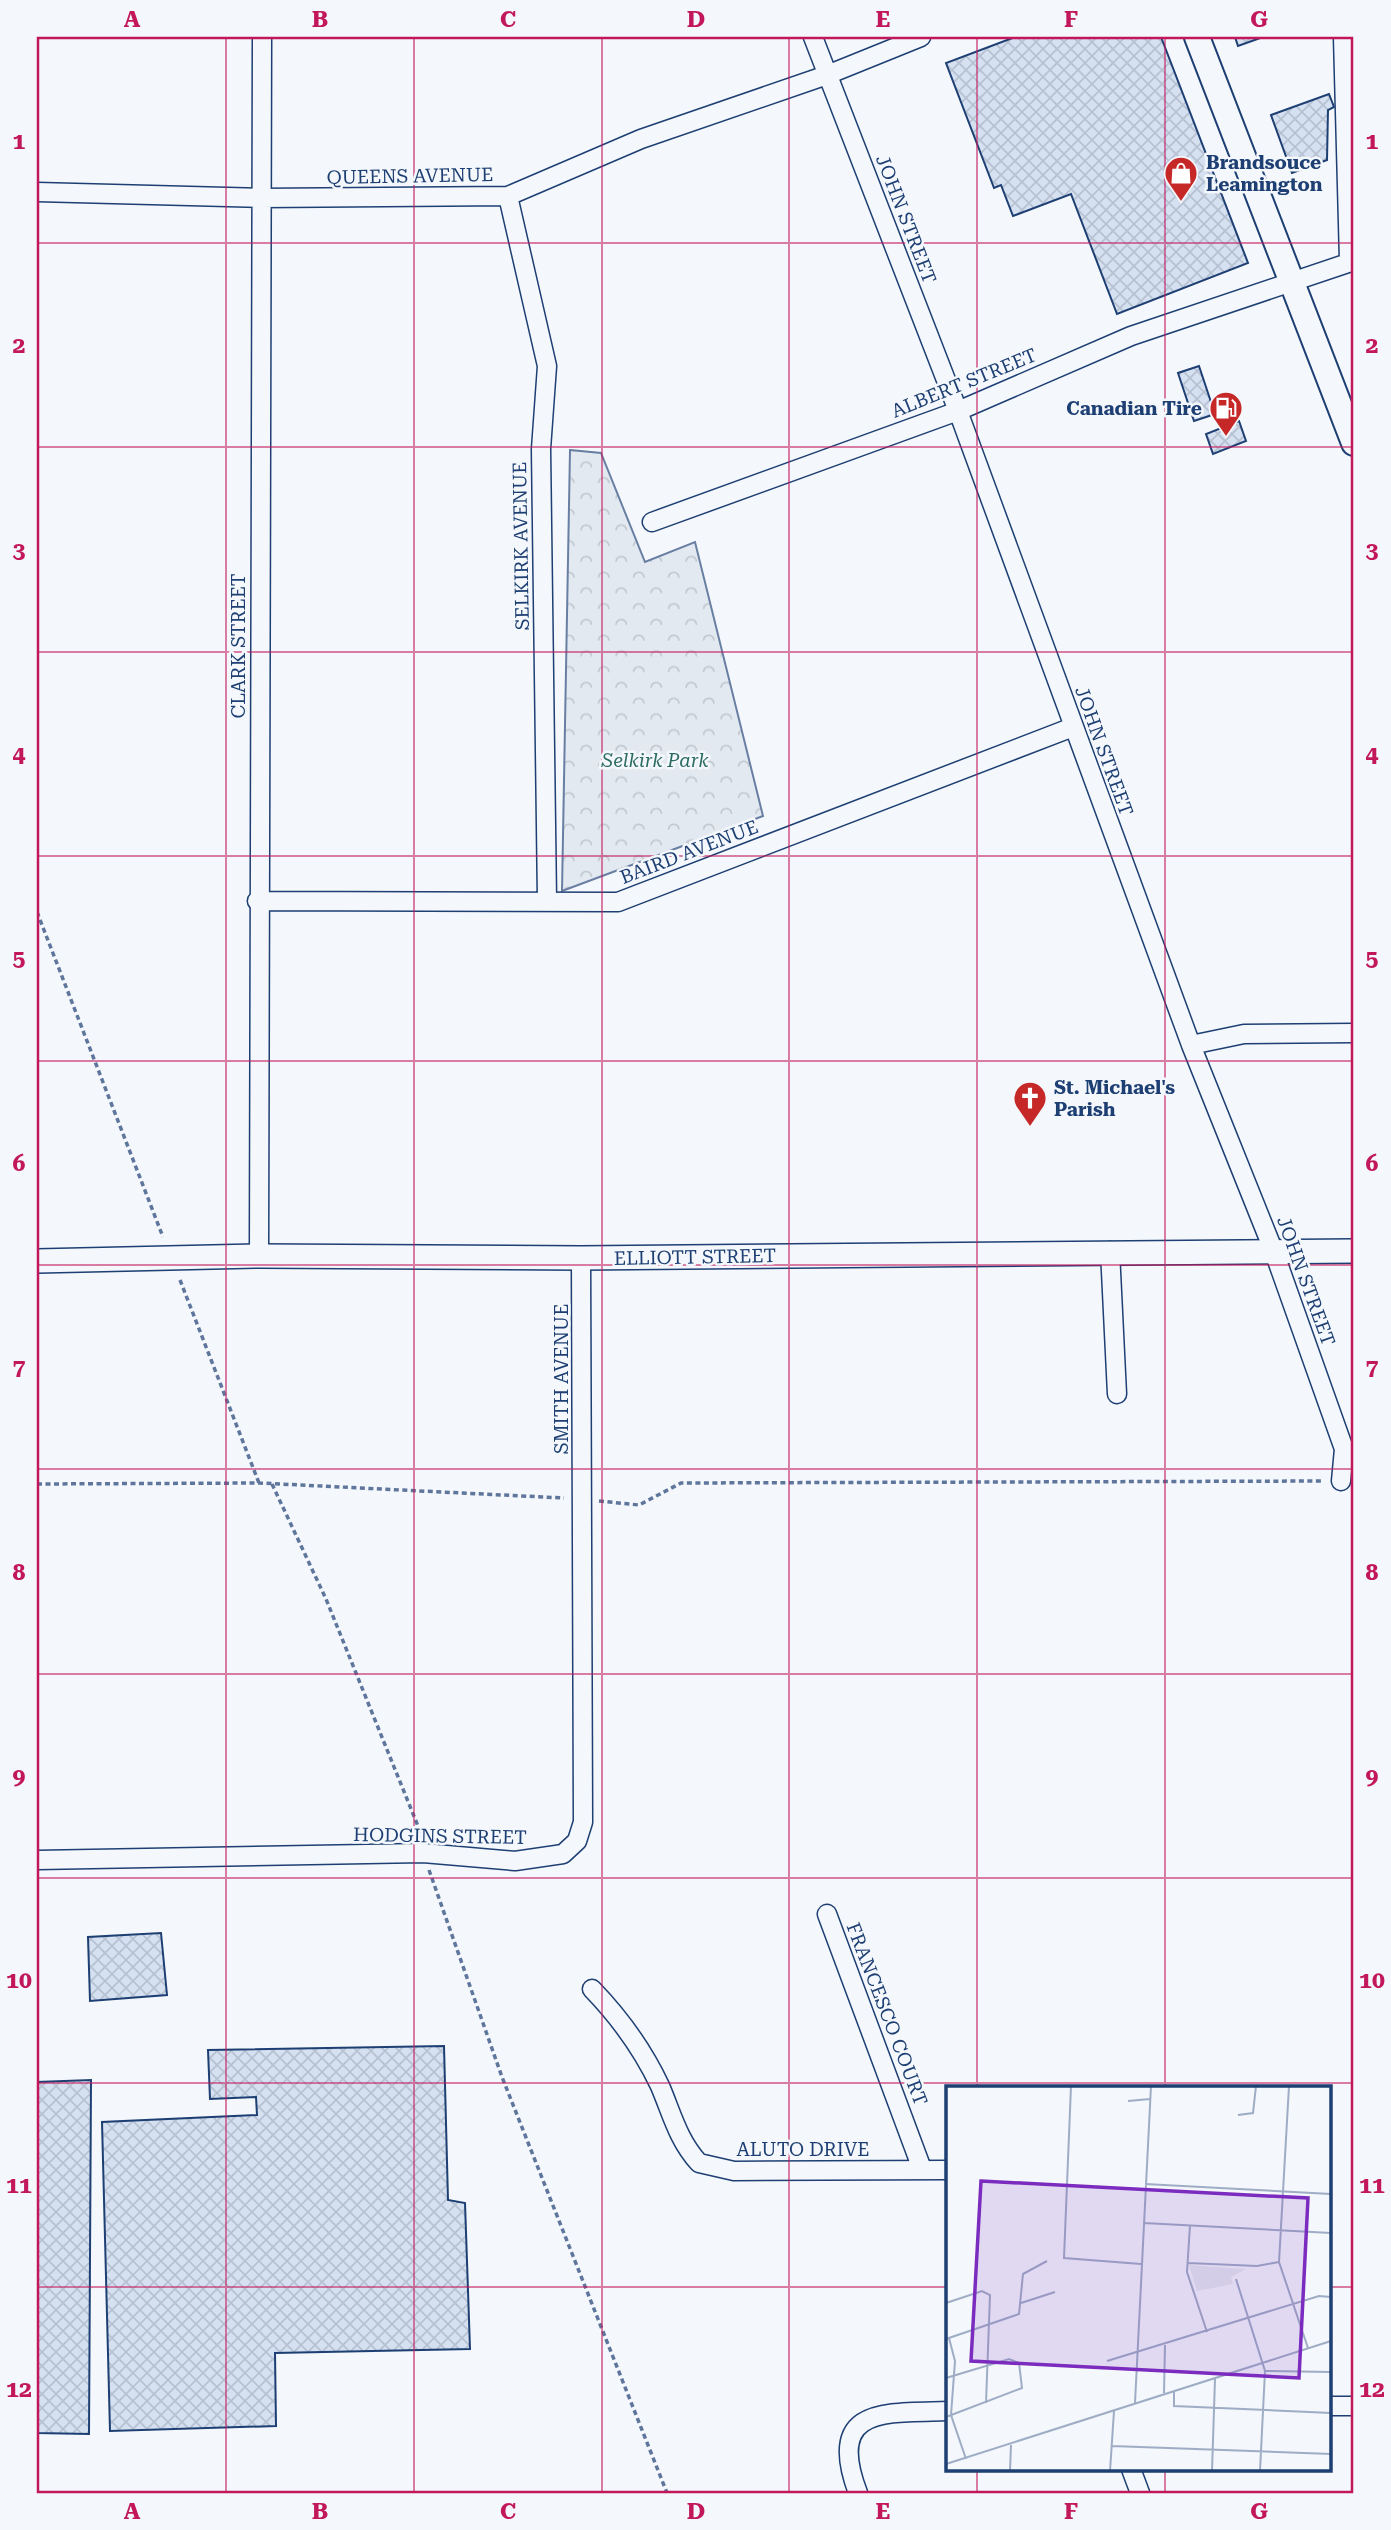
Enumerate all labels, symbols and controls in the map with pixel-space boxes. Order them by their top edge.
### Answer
text: A [124,6,141,33]
text: B [312,6,328,33]
text: C [500,6,516,33]
text: D [687,6,705,33]
text: E [876,6,890,33]
text: F [1064,6,1078,33]
text: G [1250,6,1268,33]
text: 1 [13,128,26,155]
text: 1 [1366,128,1379,155]
street label: JOHN STREET [871,151,941,287]
place label: Brandsouce Leamington [1206,151,1323,196]
shop icon: Brandsouce Leamington [1162,154,1200,203]
street label: QUEENS AVENUE [326,163,494,189]
text: 2 [13,332,25,359]
text: 2 [1366,332,1378,359]
street label: ALBERT STREET [888,343,1040,423]
fuel station icon: Canadian Tire [1207,389,1245,438]
place label: Canadian Tire [1066,397,1202,420]
street label: SELKIRK AVENUE [508,461,534,631]
text: 3 [13,537,26,564]
text: 3 [1366,537,1379,564]
street label: CLARK STREET [227,574,250,718]
street label: JOHN STREET [1070,683,1138,819]
text: 4 [13,741,26,768]
text: 4 [1366,741,1379,768]
park label: Selkirk Park [600,749,709,772]
street label: BAIRD AVENUE [617,815,761,889]
text: 5 [13,945,26,972]
text: 5 [1366,945,1379,972]
place label: St. Michael's Parish [1054,1076,1175,1121]
church icon: St. Michael's Parish [1011,1079,1049,1128]
text: 6 [13,1150,26,1177]
text: 6 [1366,1150,1379,1177]
street label: JOHN STREET [1272,1213,1340,1349]
street label: ELLIOTT STREET [614,1244,776,1270]
street label: SMITH AVENUE [550,1304,573,1454]
text: 7 [13,1354,26,1381]
text: 7 [1366,1354,1379,1381]
text: 8 [13,1559,26,1586]
text: 8 [1366,1559,1379,1586]
text: 9 [13,1763,26,1790]
text: 9 [1366,1763,1379,1790]
street label: HODGINS STREET [353,1823,527,1849]
street label: FRANCESCO COURT [842,1919,932,2109]
text: 10 [6,1967,32,1994]
text: 10 [1359,1967,1385,1994]
inset map [946,2086,1332,2470]
street label: ALUTO DRIVE [737,2138,869,2161]
text: 11 [6,2172,32,2199]
text: 11 [1359,2172,1385,2199]
text: 12 [6,2376,32,2403]
text: 12 [1359,2376,1385,2403]
text: A [124,2498,141,2525]
text: B [312,2498,328,2525]
text: C [500,2498,516,2525]
text: D [687,2498,705,2525]
text: E [876,2498,890,2525]
text: F [1064,2498,1078,2525]
text: G [1250,2498,1268,2525]

